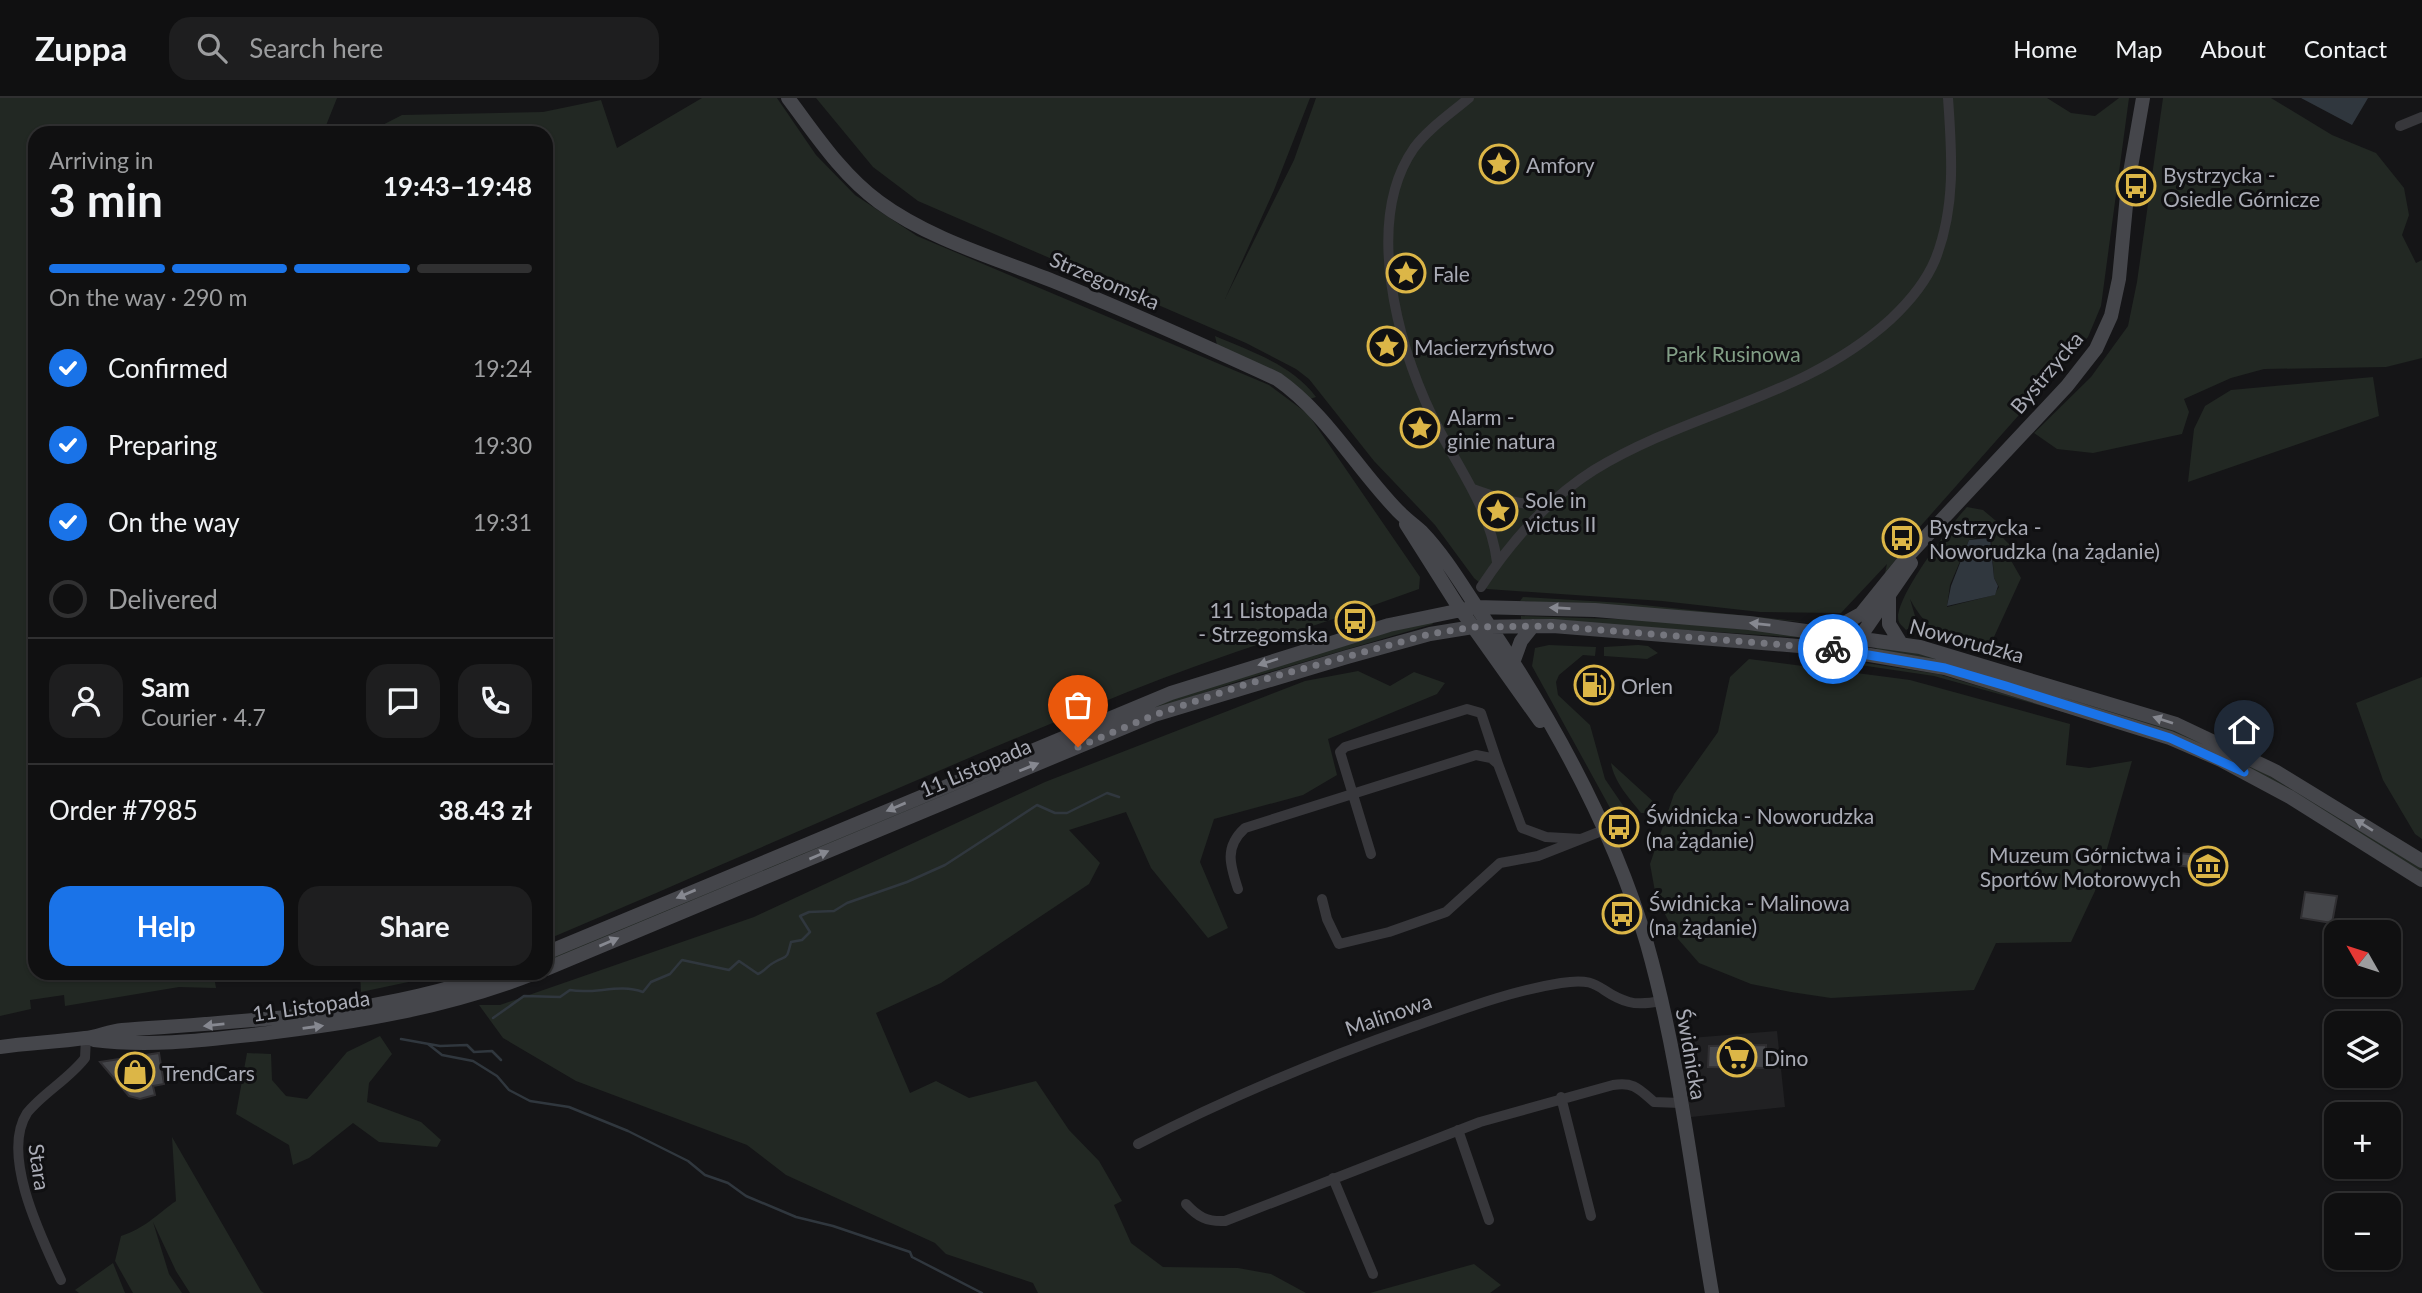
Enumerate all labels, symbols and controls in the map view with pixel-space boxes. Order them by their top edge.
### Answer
search box [169,17,659,80]
text: Zuppa [35,28,127,68]
icon: search [193,29,231,67]
text: Search here [249,32,383,64]
text: Home [2013,34,2077,63]
text: Map [2115,34,2163,63]
text: About [2201,34,2266,63]
text: Contact [2304,34,2387,63]
place icon: Amfory [1478,143,1520,185]
text: Arriving in [49,146,153,174]
place label: Amfory [1526,152,1595,177]
place label: Bystrzycka - Osiedle Górnicze [2163,162,2320,211]
bus stop icon: Bystrzycka - Osiedle Górnicze [2115,165,2157,207]
text: 19:43–19:48 [383,170,532,202]
text: 3 min [49,172,163,227]
street label: Strzegomska [1046,246,1164,314]
place icon: Fale [1385,252,1427,294]
place label: Fale [1433,261,1470,286]
text: On the way · 290 m [49,283,248,311]
place icon: Macierzyństwo [1366,325,1408,367]
street label: Bystrzycka [2004,326,2088,418]
place label: Macierzyństwo [1414,334,1554,359]
park label: Park Rusinowa [1665,341,1801,366]
icon: check [49,349,87,387]
text: Confirmed [108,352,228,384]
text: 19:24 [473,354,532,382]
place label: Alarm - ginie natura [1447,404,1555,453]
place icon: Alarm - ginie natura [1399,407,1441,449]
icon: check [49,426,87,464]
text: Preparing [108,429,217,461]
text: 19:30 [473,431,532,459]
place label: Sole in victus II [1525,487,1596,536]
place icon: Sole in victus II [1477,490,1519,532]
icon: check [49,503,87,541]
text: On the way [108,506,240,538]
text: 19:31 [473,508,532,536]
place label: Bystrzycka - Noworudzka (na żądanie) [1929,514,2160,563]
bus stop icon: Bystrzycka - Noworudzka (na żądanie) [1881,517,1923,559]
text: Delivered [108,583,218,615]
place label: 11 Listopada - Strzegomska [1198,597,1328,646]
bus stop icon: 11 Listopada - Strzegomska [1334,600,1376,642]
one-way arrow [1548,602,1570,613]
street label: Noworudzka [1907,613,2027,667]
courier [1798,614,1868,684]
one-way arrow [1749,618,1771,629]
icon: bike [1814,630,1852,668]
one-way arrow [1257,657,1278,668]
button: person [49,664,123,738]
button: chat [366,664,440,738]
button: phone [458,664,532,738]
fuel station icon: Orlen [1573,664,1615,706]
text: Sam [141,671,190,703]
place label: Orlen [1621,673,1673,698]
pin [1048,675,1108,747]
icon: bag [1059,686,1097,724]
pin [2214,700,2274,772]
text: Courier · 4.7 [141,703,266,731]
icon: home [2225,711,2263,749]
one-way arrow [2152,714,2173,725]
street label: 11 Listopada [916,732,1034,802]
one-way arrow [1019,761,1039,773]
text: Order #7985 [49,794,198,826]
text: 38.43 zł [439,794,532,826]
one-way arrow [885,801,906,812]
place label: Świdnicka - Noworudzka (na żądanie) [1646,803,1874,852]
bus stop icon: Świdnicka - Noworudzka (na żądanie) [1598,806,1640,848]
one-way arrow [2355,818,2374,831]
place label: Muzeum Górnictwa i Sportów Motorowych [1980,842,2181,891]
museum icon: Muzeum Górnictwa i Sportów Motorowych [2187,845,2229,887]
one-way arrow [809,849,829,861]
button: Help [49,886,284,966]
button: Share [298,886,532,966]
one-way arrow [675,889,696,900]
place label: Świdnicka - Malinowa (na żądanie) [1649,890,1850,939]
bus stop icon: Świdnicka - Malinowa (na żądanie) [1601,893,1643,935]
north arrow [2324,920,2401,998]
map controls [2324,920,2401,1270]
one-way arrow [599,936,619,948]
street label: 11 Listopada [251,984,371,1026]
street label: Malinowa [1341,988,1435,1040]
street label: Świdnicka [1672,1006,1712,1102]
button: layers [2324,1011,2401,1088]
one-way arrow [203,1020,225,1031]
one-way arrow [302,1021,324,1032]
supermarket icon: Dino [1716,1036,1758,1078]
place label: Dino [1764,1045,1809,1070]
shop icon: TrendCars [114,1051,156,1093]
place label: TrendCars [162,1060,255,1085]
button: + [2324,1102,2401,1179]
street label: Stara [24,1142,56,1192]
button: − [2324,1193,2401,1270]

